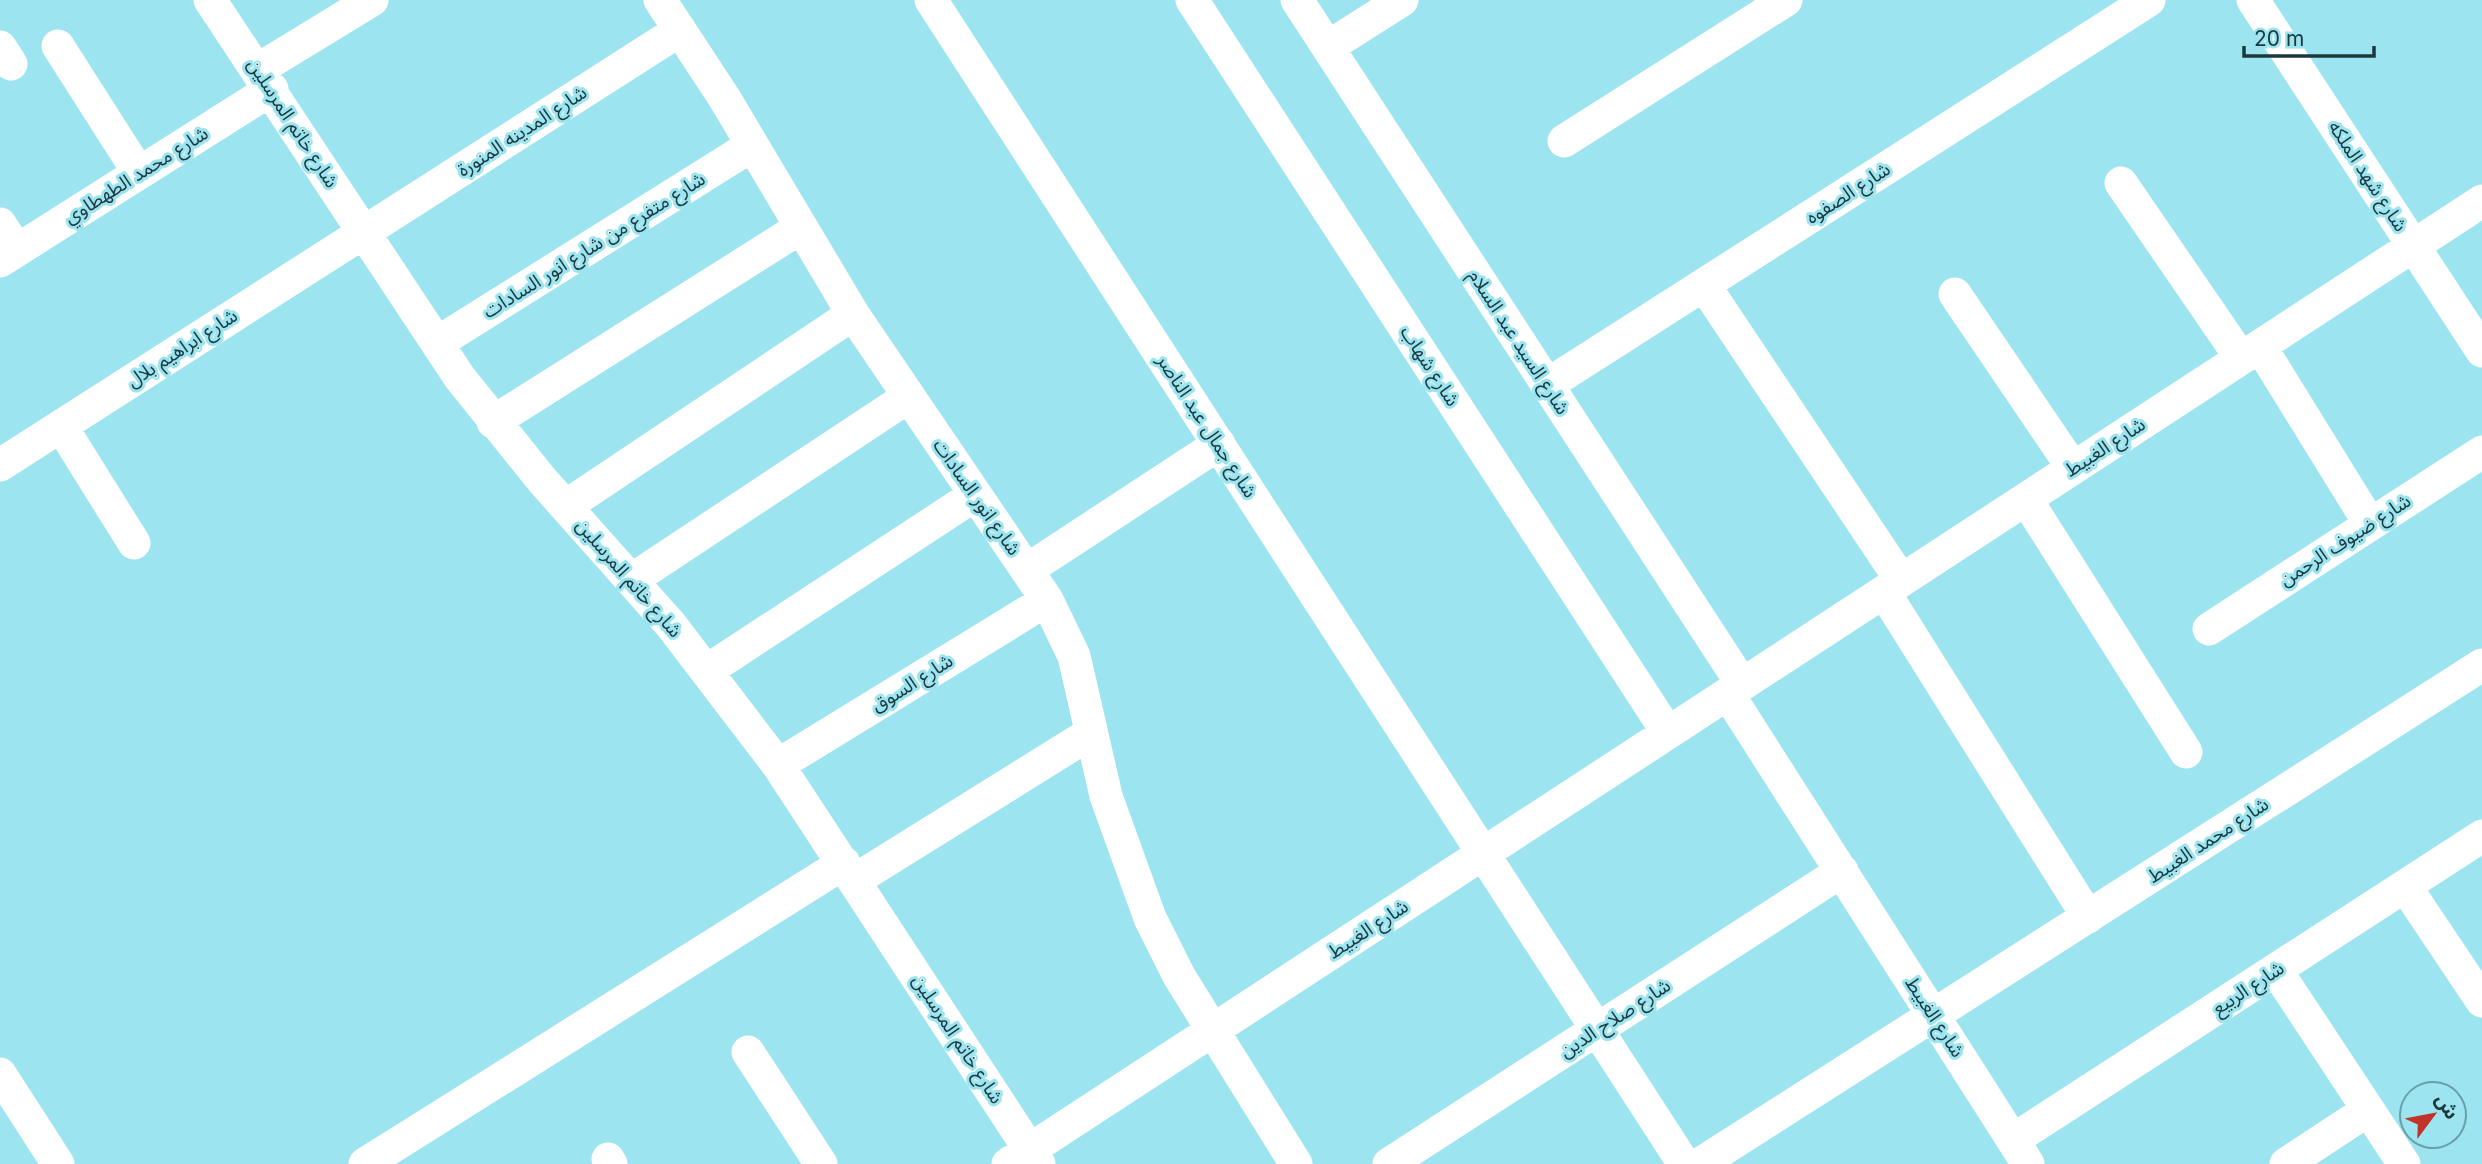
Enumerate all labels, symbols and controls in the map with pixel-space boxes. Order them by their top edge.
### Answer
scale bar [2244,14,2374,58]
text: 20 m [2254,26,2304,51]
street label: شارع خاتم المرسلين [240,54,343,194]
street label: شارع المدينه المنورة [453,81,592,183]
street label: شارع شهد الملكه [2322,116,2412,237]
street label: شارع محمد الطهطاوي [60,121,214,231]
street label: شارع الصفوه [1802,157,1896,230]
street label: شارع متفرع من شارع انور السادات [479,167,710,325]
street label: شارع السيد عبد السلام [1461,265,1574,420]
street label: شارع ابراهيم بلال [122,304,243,395]
street label: شارع شهاب [1394,321,1465,412]
street label: شارع جمال عبد الناصر [1150,349,1262,503]
street label: شارع الغبيط [2061,413,2151,483]
street label: شارع انور السادات [927,434,1026,561]
street label: شارع ضيوف الرحمن [2275,489,2416,593]
street label: شارع خاتم المرسلين [569,514,687,644]
street label: شارع السوق [867,649,958,719]
street label: شارع محمد الغبيط [2143,792,2274,889]
street label: شارع الغبيط [1324,895,1414,965]
street label: شارع الربيع [2208,956,2290,1022]
street label: شارع خاتم المرسلين [905,970,1008,1110]
street label: شارع الغبيط [1899,973,1969,1063]
street label: شارع صلاح الدين [1555,974,1676,1064]
north arrow [2398,1080,2468,1150]
text: ش [2430,1089,2464,1123]

